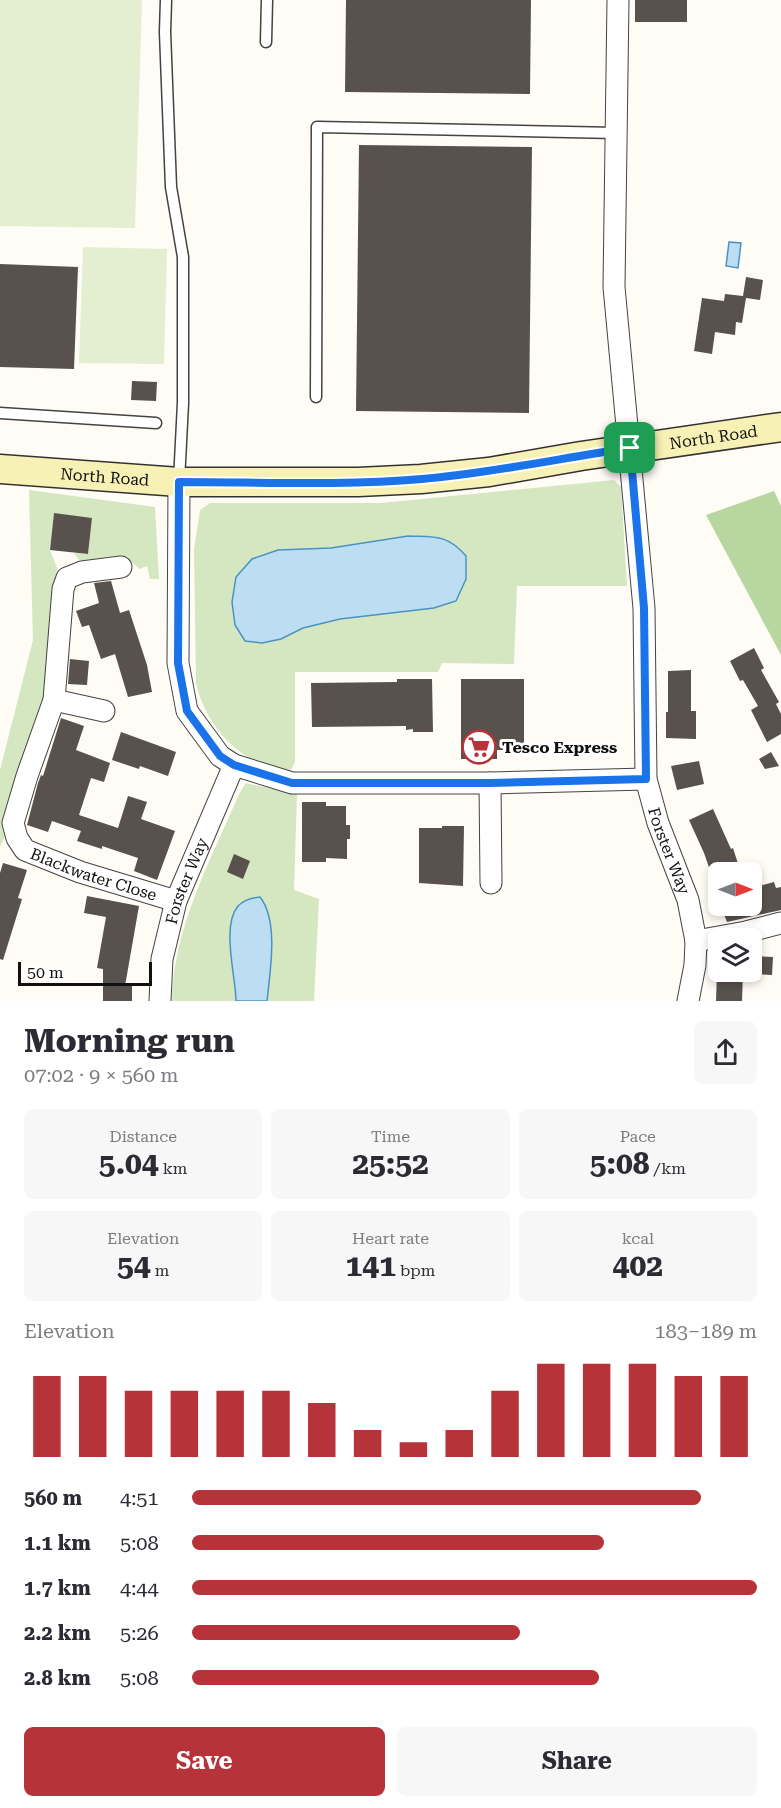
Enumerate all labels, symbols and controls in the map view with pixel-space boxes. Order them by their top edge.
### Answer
pin [604,422,655,473]
street label: North Road [668,422,759,453]
icon: arrive [613,431,646,464]
street label: North Road [60,464,150,490]
supermarket icon: Tesco Express [461,729,497,765]
place label: Tesco Express [502,738,617,757]
street label: Forster Way [644,805,694,898]
street label: Forster Way [162,834,212,926]
street label: Blackwater Close [27,844,159,905]
north arrow [708,862,762,916]
map controls [708,862,762,982]
button: layers [708,928,762,982]
scale bar [18,959,152,986]
text: 50 m [27,963,64,982]
text: Morning run [24,1021,235,1060]
button: share [694,1021,757,1084]
text: 07:02 · 9 × 560 m [24,1063,179,1087]
text: Distance [109,1127,177,1146]
text: Time [371,1127,410,1146]
text: Pace [620,1127,656,1146]
text: 5.04 [99,1146,159,1181]
text: 25:52 [352,1146,429,1181]
text: 5:08 [590,1146,650,1181]
text: km [159,1159,187,1178]
text: /km [650,1159,686,1178]
text: Elevation [107,1229,179,1248]
text: Heart rate [352,1229,429,1248]
text: kcal [622,1229,654,1248]
text: 54 [117,1248,151,1283]
text: 141 [346,1248,396,1283]
text: 402 [613,1248,663,1283]
text: m [151,1261,169,1280]
text: bpm [396,1261,435,1280]
text: Elevation [24,1319,115,1343]
text: 183–189 m [654,1319,757,1343]
text: 560 m [24,1486,82,1510]
text: 4:51 [120,1486,159,1510]
text: 1.1 km [24,1531,91,1555]
text: 5:08 [120,1531,159,1555]
text: 1.7 km [24,1576,91,1600]
text: 4:44 [120,1576,159,1600]
text: 2.2 km [24,1621,91,1645]
text: 5:26 [120,1621,159,1645]
text: 2.8 km [24,1666,91,1690]
text: 5:08 [120,1666,159,1690]
button: Save [24,1727,385,1796]
button: Share [397,1727,757,1796]

